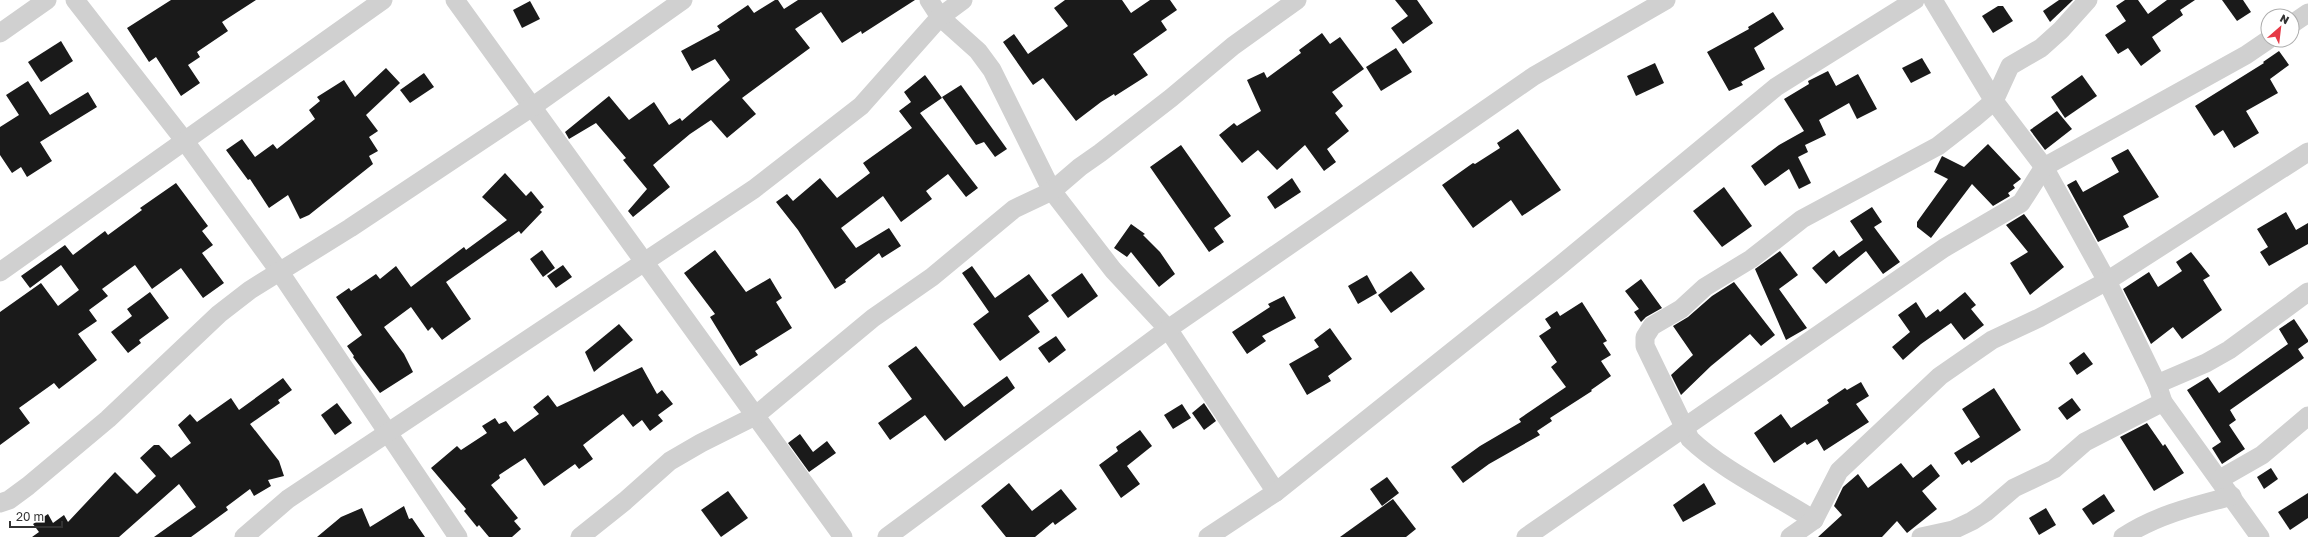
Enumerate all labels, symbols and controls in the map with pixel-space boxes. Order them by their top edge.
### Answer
north arrow [2260,8,2300,48]
text: N [2278,11,2292,26]
scale bar [10,503,62,529]
text: 20 m [16,509,44,524]

